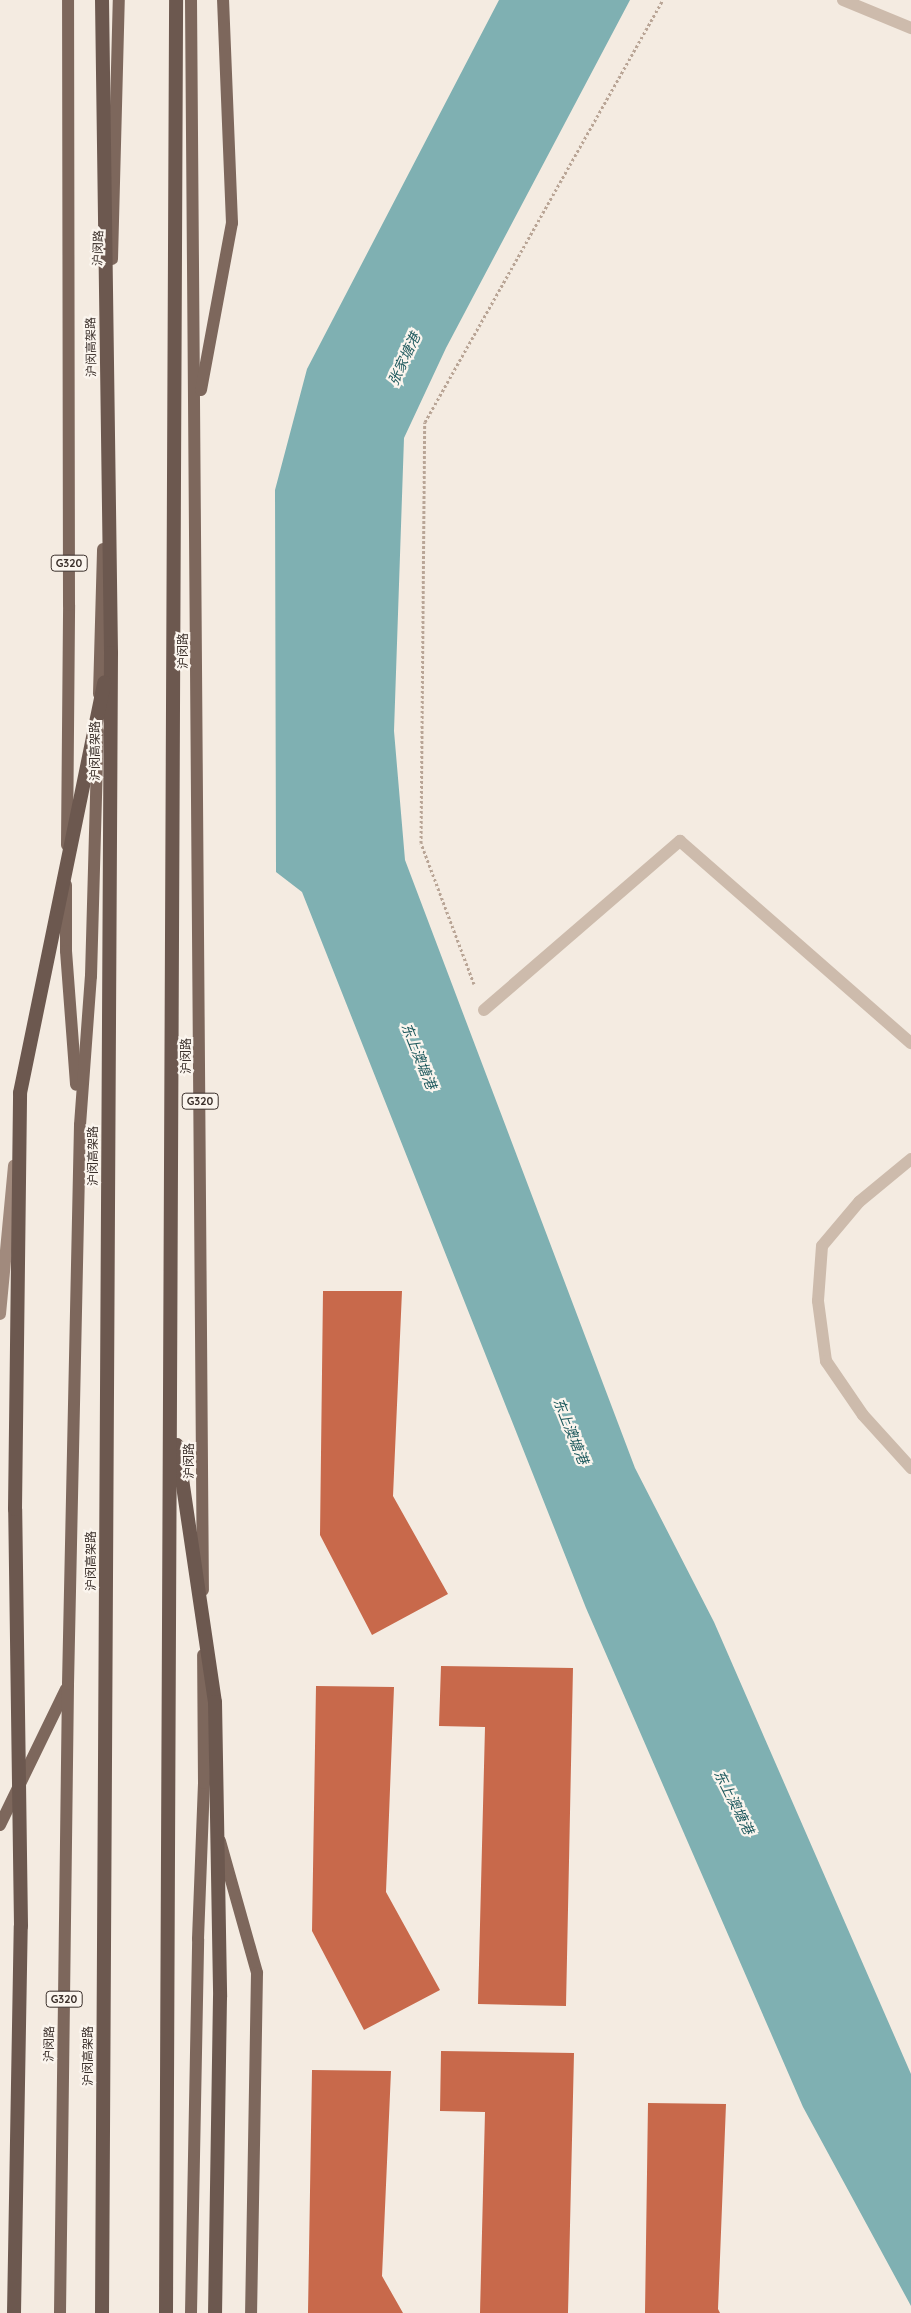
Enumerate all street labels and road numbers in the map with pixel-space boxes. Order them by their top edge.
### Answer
street label: 沪闵路 [90,230,106,266]
street label: 沪闵高架路 [83,317,99,377]
road number: G320 [50,554,88,572]
street label: 沪闵路 [176,633,190,669]
street label: 沪闵高架路 [88,721,102,781]
street label: 沪闵路 [179,1038,193,1074]
road number: G320 [181,1092,219,1110]
street label: 沪闵高架路 [86,1126,100,1186]
street label: 沪闵路 [182,1443,196,1479]
street label: 沪闵高架路 [84,1531,98,1591]
road number: G320 [45,1990,83,2008]
street label: 沪闵路 [41,2026,57,2062]
street label: 沪闵高架路 [81,2026,95,2086]

